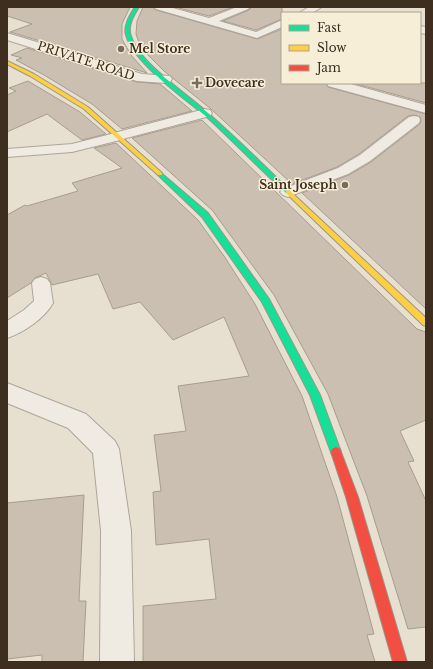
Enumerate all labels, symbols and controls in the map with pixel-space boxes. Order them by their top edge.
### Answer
legend [281,12,421,84]
text: Fast [317,20,342,35]
street label: PRIVATE ROAD [36,38,137,83]
text: Slow [317,40,347,55]
place label: Mel Store [129,41,190,56]
marker: Mel Store [116,44,126,54]
text: Jam [315,60,341,75]
place label: Dovecare [205,75,265,90]
marker: Dovecare [192,78,202,88]
place label: Saint Joseph [259,177,337,192]
marker: Saint Joseph [340,180,350,190]

